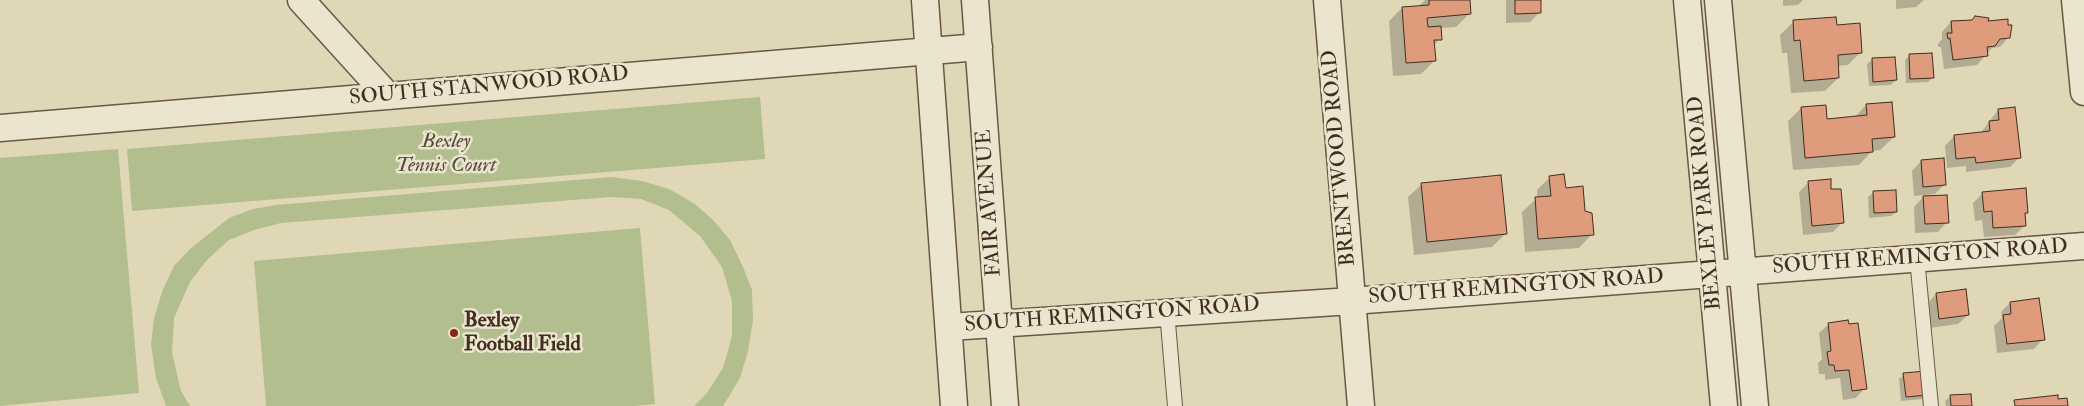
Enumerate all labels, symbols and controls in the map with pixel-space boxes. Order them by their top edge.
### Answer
street label: BRENTWOOD ROAD [1318,49,1362,267]
street label: SOUTH STANWOOD ROAD [348,62,630,112]
street label: BEXLEY PARK ROAD [1684,95,1728,311]
park label: Bexley Tennis Court [396,129,496,179]
street label: FAIR AVENUE [972,129,1008,277]
street label: SOUTH REMINGTON ROAD [1771,235,2069,281]
street label: SOUTH REMINGTON ROAD [1367,265,1665,311]
street label: SOUTH REMINGTON ROAD [963,293,1261,339]
place label: Bexley Football Field [464,308,581,358]
marker: Bexley Football Field [448,327,460,339]

